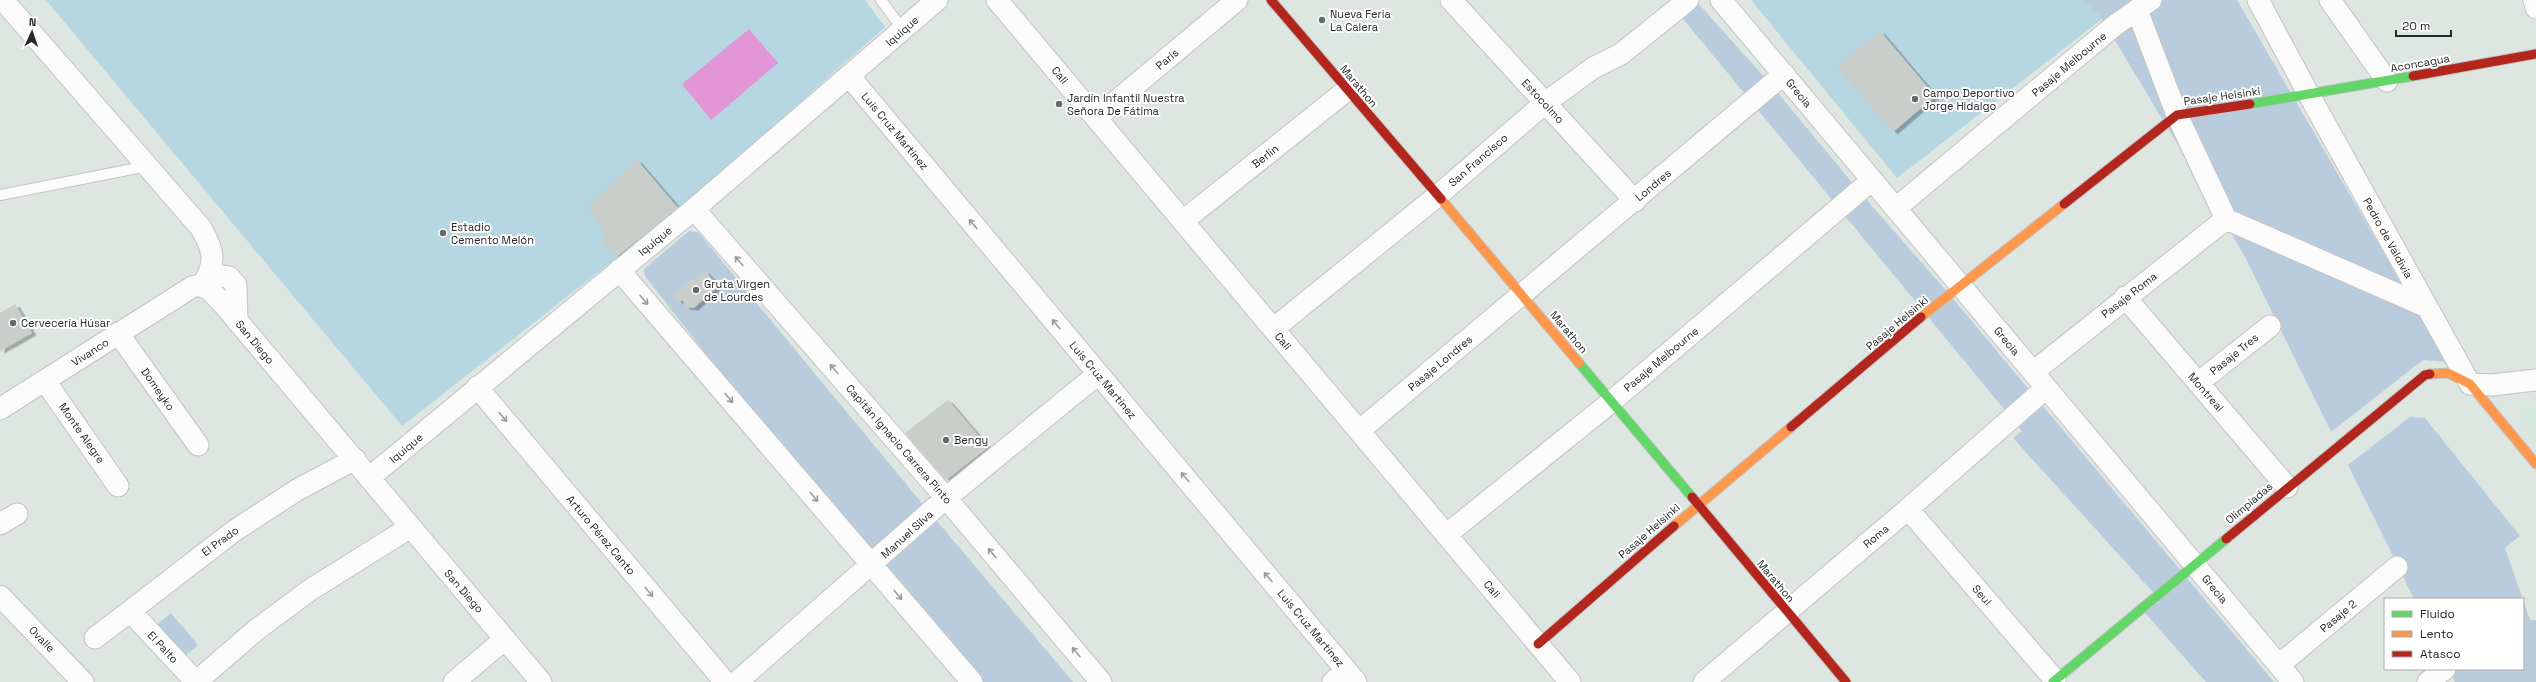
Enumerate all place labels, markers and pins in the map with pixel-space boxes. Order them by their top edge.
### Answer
place label: Nueva Feria La Calera [1330,7,1391,34]
marker: Nueva Feria La Calera [1317,15,1327,25]
place label: Campo Deportivo Jorge Hidalgo [1923,86,2015,113]
place label: Jardín Infantil Nuestra Señora De Fátima [1067,91,1185,118]
marker: Campo Deportivo Jorge Hidalgo [1910,94,1920,104]
marker: Jardín Infantil Nuestra Señora De Fátima [1054,99,1064,109]
place label: Estadio Cemento Melón [451,220,534,247]
marker: Estadio Cemento Melón [438,228,448,238]
place label: Gruta Virgen de Lourdes [704,277,770,304]
marker: Gruta Virgen de Lourdes [691,285,701,295]
place label: Cervecería Húsar [21,316,110,330]
marker: Cervecería Húsar [8,318,18,328]
place label: Bengy [954,433,988,447]
marker: Bengy [941,435,951,445]

